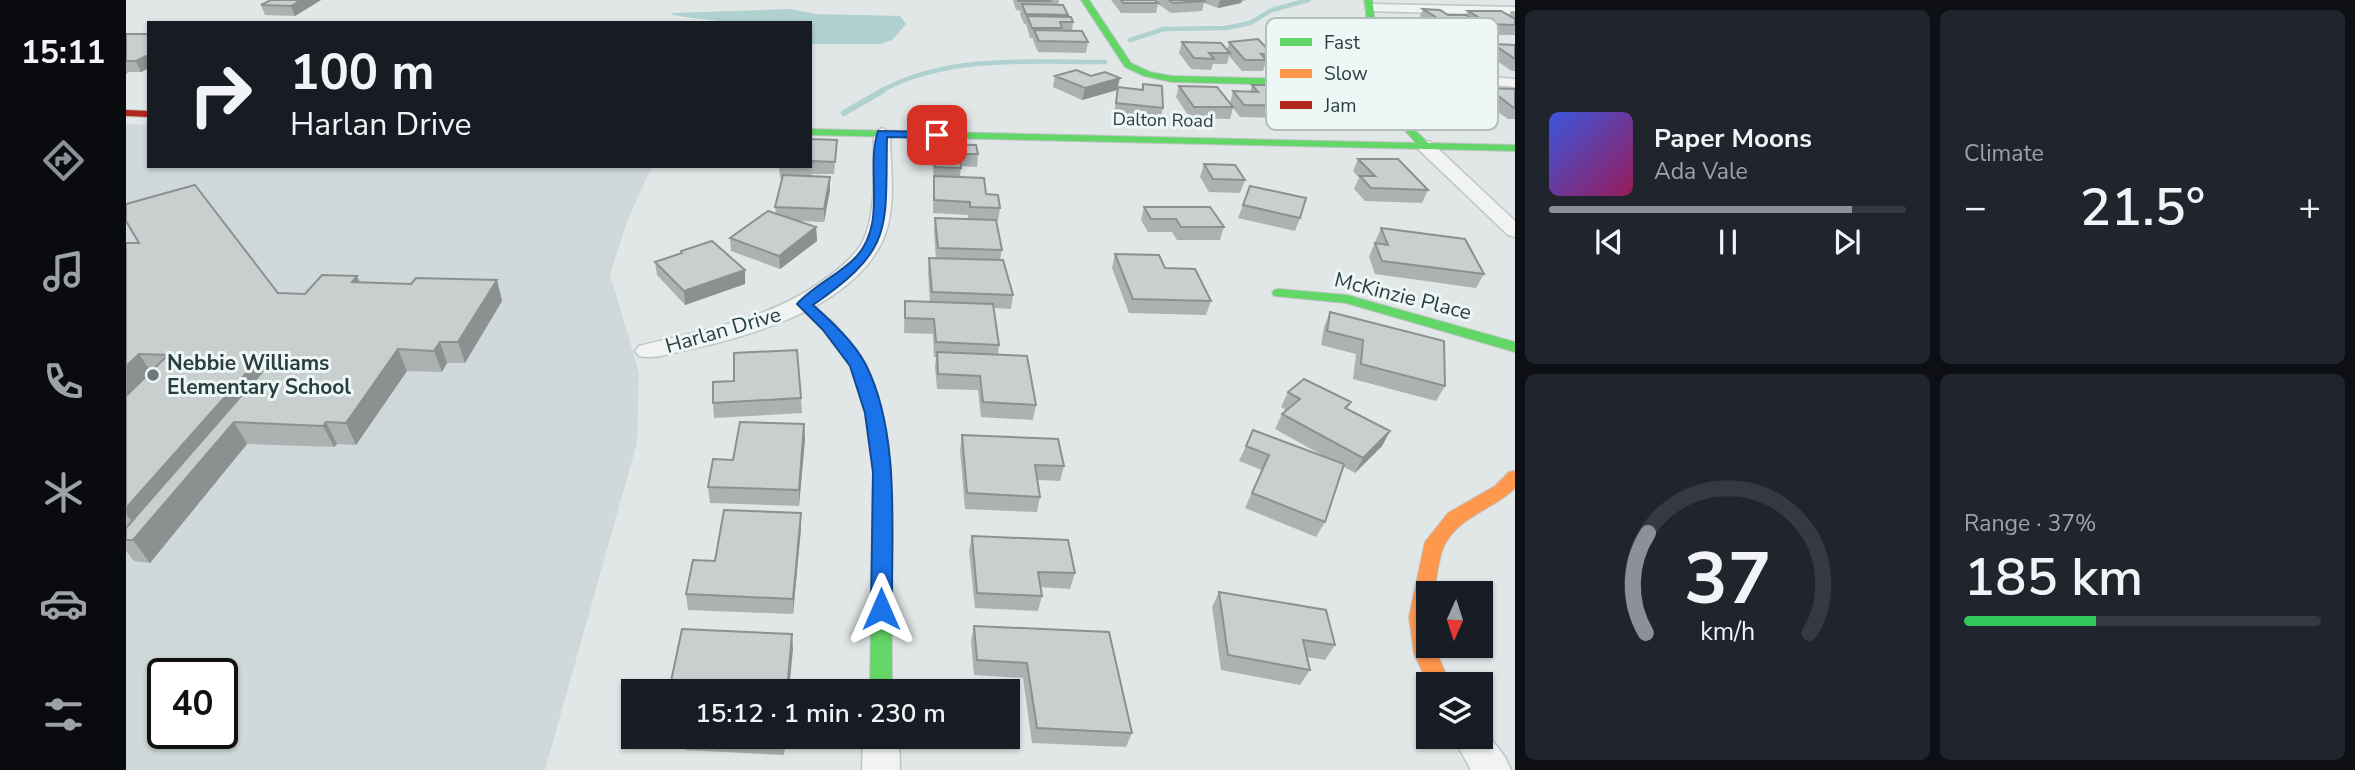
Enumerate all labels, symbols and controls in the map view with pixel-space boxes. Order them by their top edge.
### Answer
legend [1266,18,1498,130]
text: Fast [1324,30,1360,56]
text: 15:11 [21,31,105,74]
text: 100 m [290,39,434,106]
icon: right [175,49,266,140]
text: Slow [1324,61,1368,87]
text: Jam [1323,93,1357,119]
text: Harlan Drive [290,103,472,146]
pin [907,105,967,165]
street label: Dalton Road [1112,107,1214,133]
icon: arrive [918,116,956,154]
text: Paper Moons [1654,121,1812,156]
icon: directions [39,136,88,185]
text: Climate [1964,138,2044,169]
text: Ada Vale [1654,156,1748,187]
text: 21.5° [2080,172,2205,243]
text: − [1964,182,1987,233]
text: + [2298,182,2321,233]
icon: previous [1590,223,1628,261]
icon: pause [1709,223,1747,261]
icon: next [1828,223,1866,261]
icon: music [39,247,88,296]
street label: McKinzie Place [1332,265,1474,327]
street label: Harlan Drive [662,300,784,360]
place label: Nebbie Williams Elementary School [167,349,351,401]
icon: phone [39,357,88,406]
marker: Nebbie Williams Elementary School [145,367,161,383]
icon: climate [39,468,88,517]
text: Range · 37% [1964,508,2096,539]
text: 37 [1684,529,1771,629]
text: 185 km [1964,542,2143,613]
position arrow [844,572,918,646]
icon: car [39,579,88,628]
north arrow [1416,581,1493,658]
map controls [1416,581,1493,749]
text: km/h [1700,615,1755,649]
speed limit sign: 40 [147,658,238,749]
button: layers [1416,672,1493,749]
icon: filters [39,690,88,739]
text: 15:12 · 1 min · 230 m [695,696,946,731]

